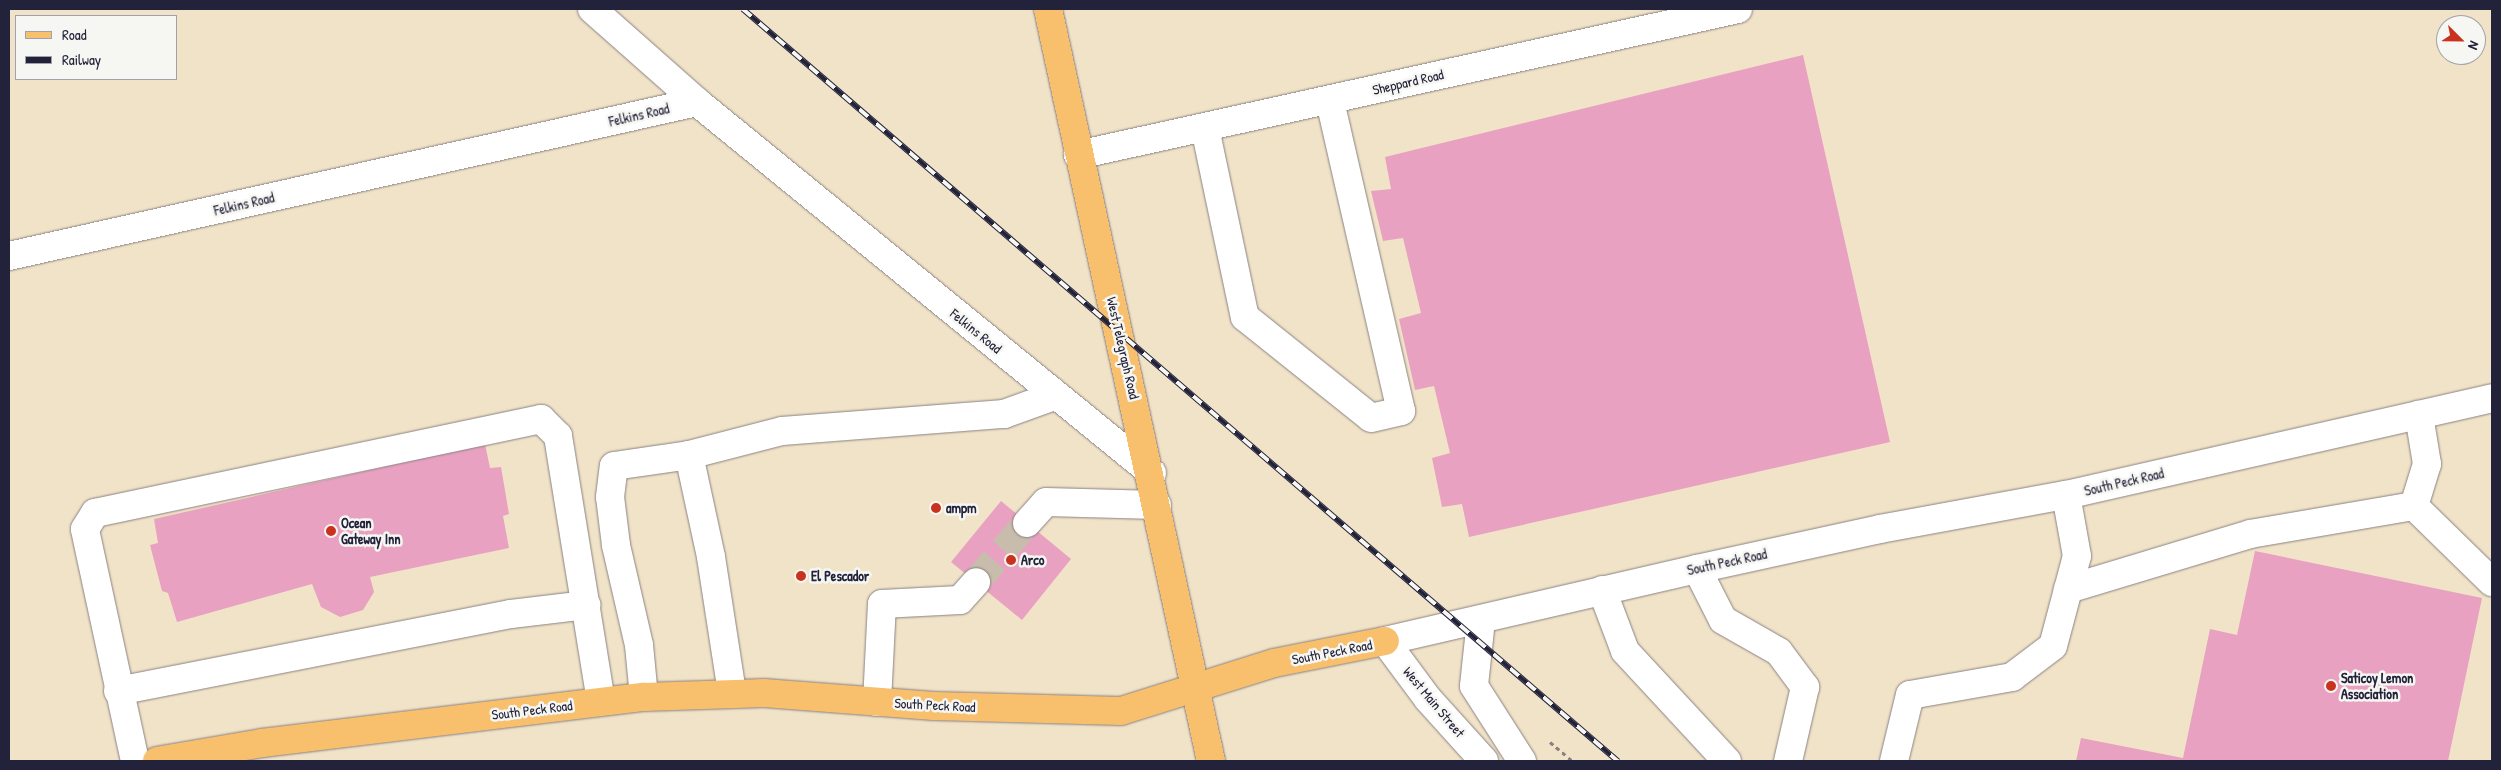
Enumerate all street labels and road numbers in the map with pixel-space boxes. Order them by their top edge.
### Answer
street label: Sheppard Road [1371,66,1445,98]
street label: Felkins Road [607,100,671,130]
street label: Felkins Road [212,189,276,219]
street label: West Telegraph Road [1103,295,1143,401]
street label: Felkins Road [947,305,1005,357]
street label: South Peck Road [2083,465,2165,499]
street label: South Peck Road [1685,545,1769,579]
street label: South Peck Road [1290,636,1374,668]
street label: West Main Street [1400,663,1468,741]
street label: South Peck Road [894,694,976,716]
street label: South Peck Road [491,697,573,723]

